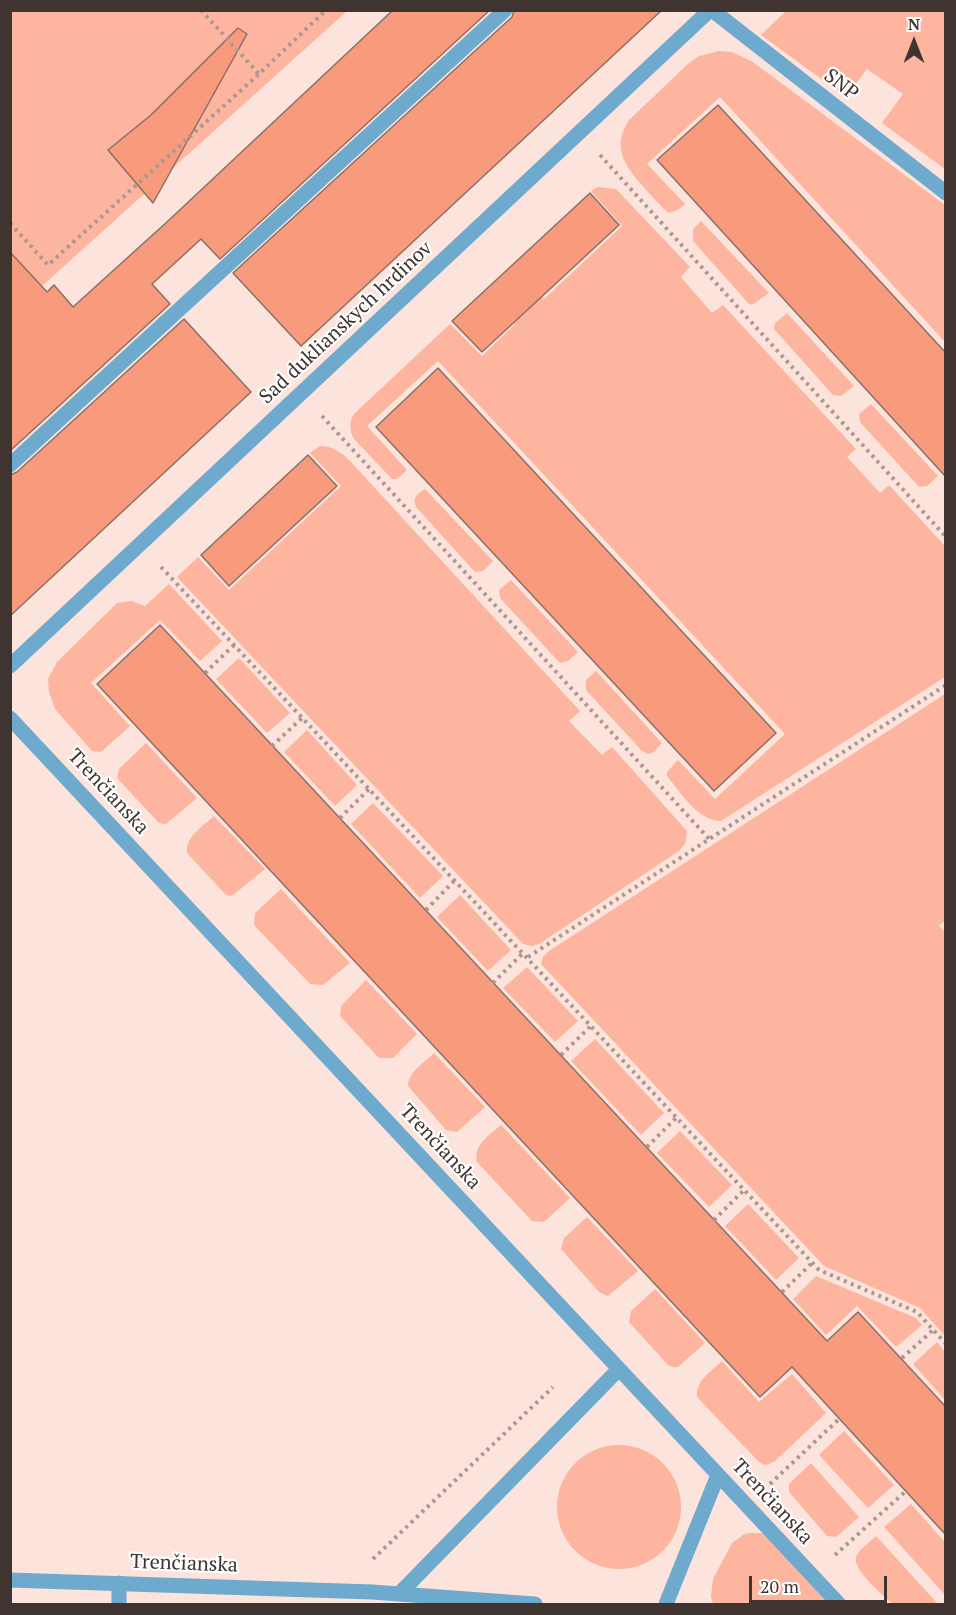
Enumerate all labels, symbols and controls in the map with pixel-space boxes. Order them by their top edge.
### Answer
north arrow [884,12,944,72]
text: N [908,13,920,35]
street label: SNP [819,64,863,106]
street label: Sad duklianskych hrdinov [255,237,437,409]
street label: Trenčianska [62,744,154,840]
street label: Trenčianska [394,1099,486,1195]
street label: Trenčianska [726,1454,818,1550]
street label: Trenčianska [130,1550,238,1578]
scale bar [752,1564,890,1602]
text: 20 m [760,1574,799,1598]

